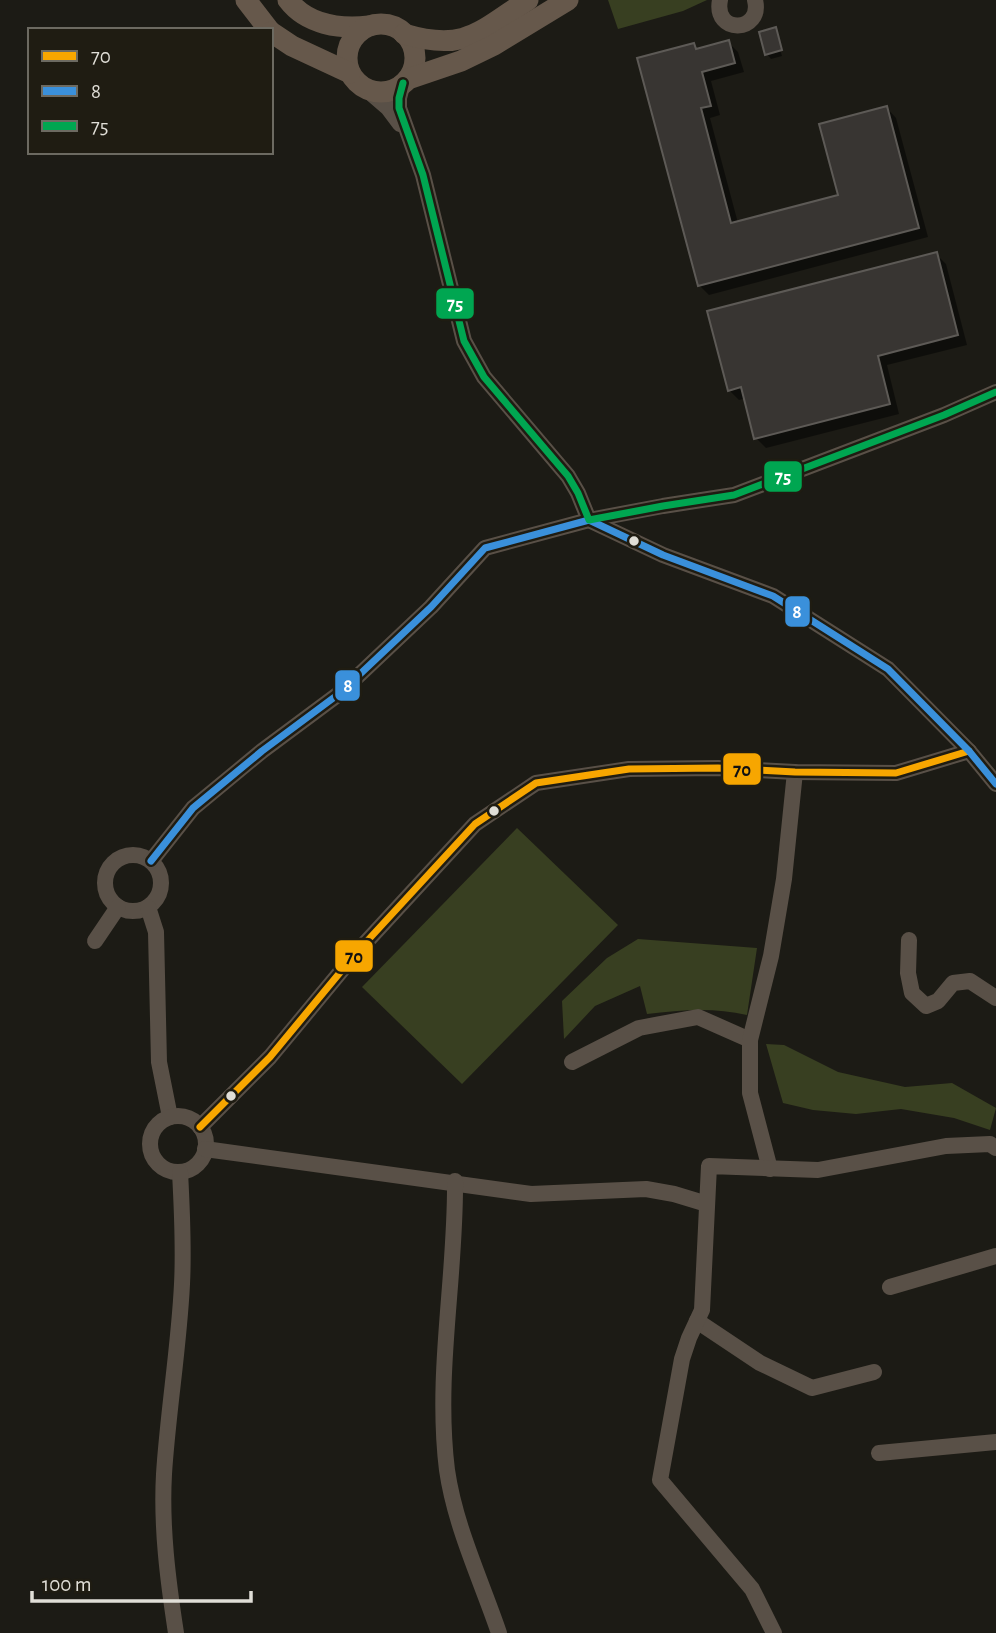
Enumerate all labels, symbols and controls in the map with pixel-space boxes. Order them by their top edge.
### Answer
legend [28,28,273,154]
text: 70 [91,46,111,67]
text: 8 [91,81,101,102]
text: 75 [91,116,109,137]
line badge: 75 [435,287,475,320]
text: 75 [447,295,463,314]
line badge: 75 [763,460,803,493]
text: 75 [775,468,791,487]
unlabelled marker [627,534,641,548]
line badge: 8 [784,595,811,628]
text: 8 [792,603,802,622]
line badge: 8 [334,669,361,702]
text: 8 [343,677,353,696]
line badge: 70 [722,752,762,786]
text: 70 [733,761,751,780]
unlabelled marker [487,804,501,818]
line badge: 70 [334,939,374,973]
text: 70 [345,948,363,967]
unlabelled marker [224,1089,238,1103]
scale bar [32,1560,250,1604]
text: 100 m [42,1574,92,1595]

